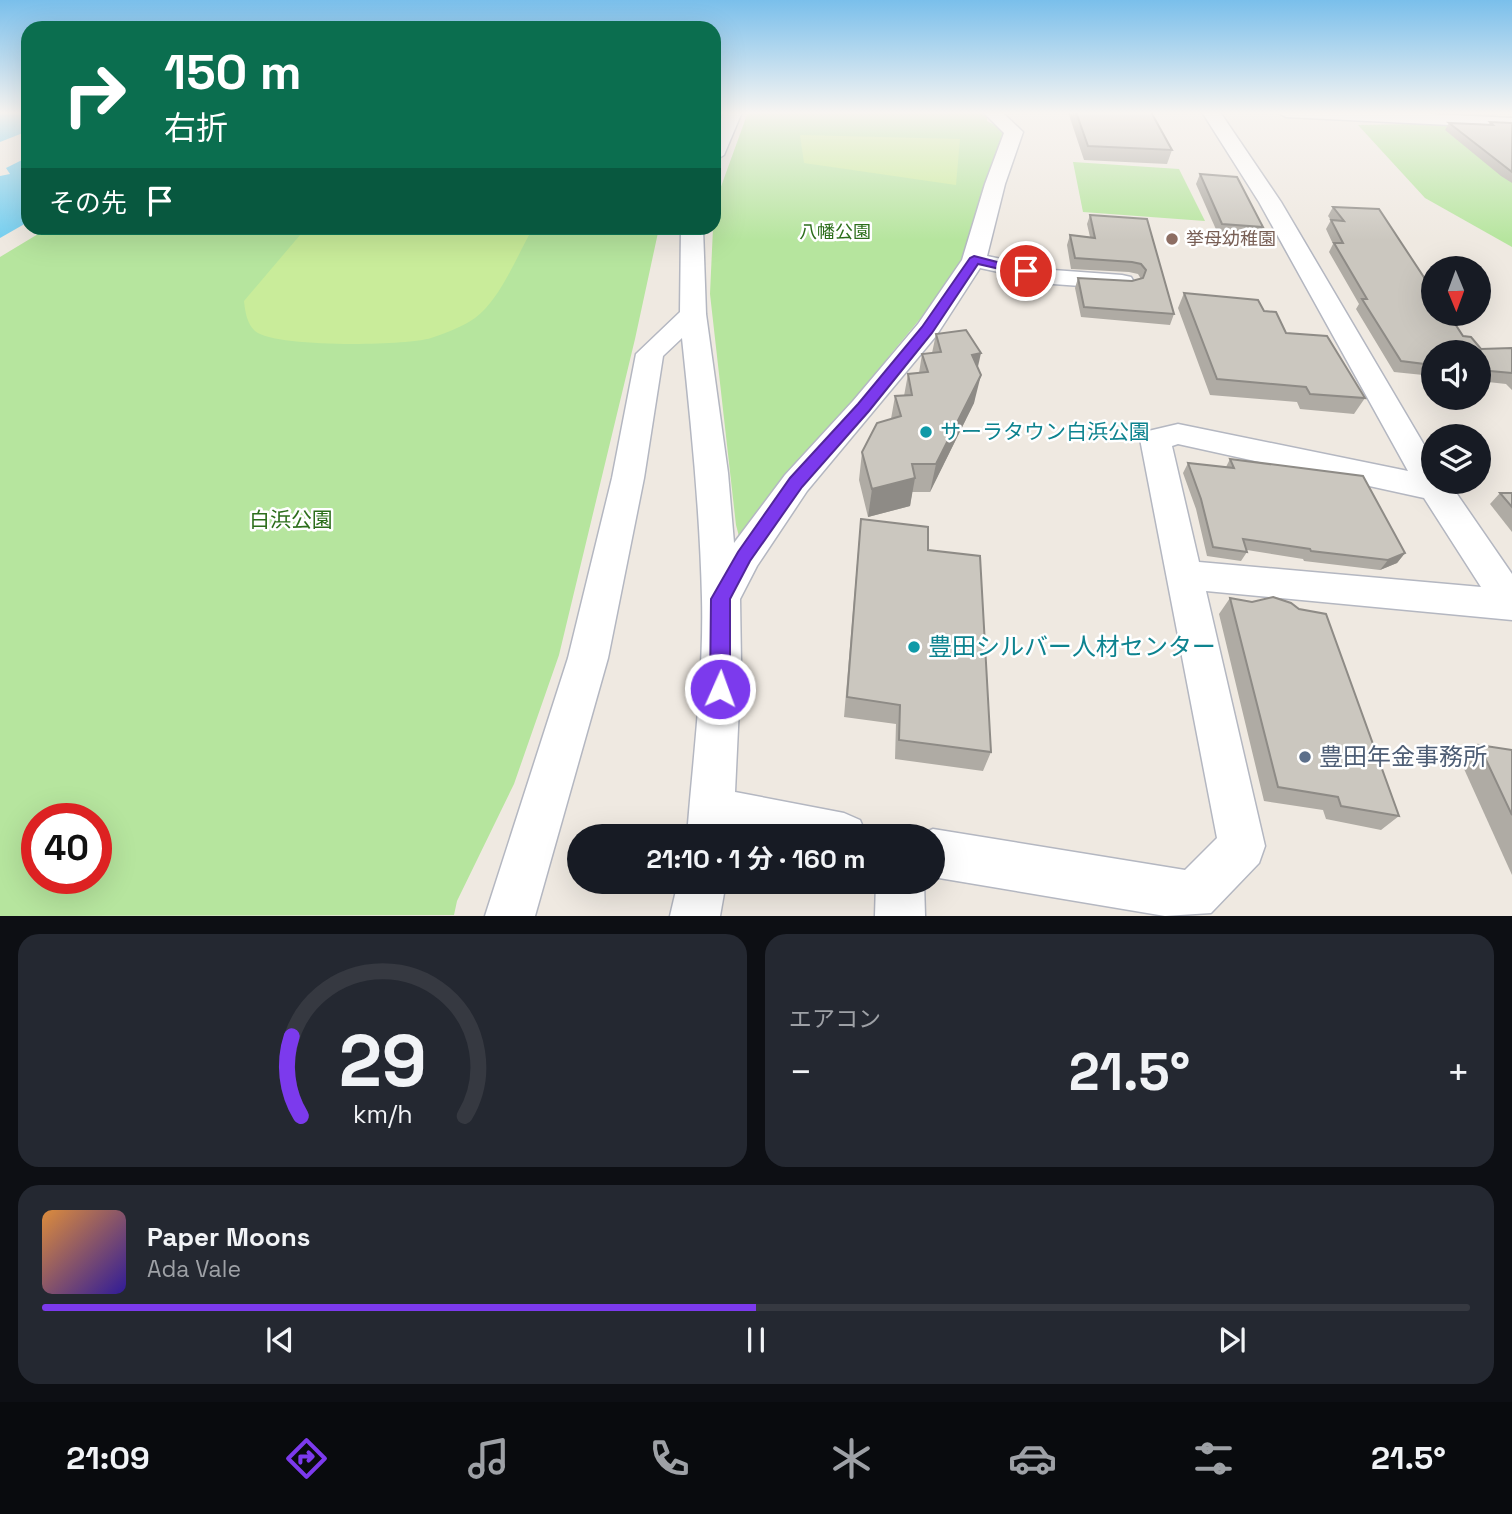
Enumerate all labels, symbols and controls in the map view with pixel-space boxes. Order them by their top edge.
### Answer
text: 150 m [164,41,302,103]
icon: right [49,49,140,140]
text: 右折 [164,108,228,148]
icon: arrive [141,182,179,220]
text: その先 [49,186,127,220]
park label: 八幡公園 [799,220,871,243]
place label: 挙母幼稚園 [1186,227,1276,250]
marker: 挙母幼稚園 [1164,231,1180,247]
pin [996,241,1056,301]
icon: arrive [1007,252,1045,290]
north arrow [1421,256,1491,326]
map controls [1421,256,1491,494]
button: sound [1421,340,1491,410]
place label: サーラタウン白浜公園 [940,418,1150,445]
marker: サーラタウン白浜公園 [918,424,934,440]
button: layers [1421,424,1491,494]
park label: 白浜公園 [249,506,333,533]
place label: 豊田シルバー人材センター [928,631,1216,662]
marker: 豊田シルバー人材センター [906,639,922,655]
position arrow [683,652,757,726]
place label: 豊田年金事務所 [1319,741,1487,772]
marker: 豊田年金事務所 [1297,749,1313,765]
speed limit sign: 40 [21,803,112,894]
text: 21:10 · 1 分 · 160 m [646,842,866,876]
text: エアコン [789,1004,881,1034]
text: 29 [339,1015,426,1108]
text: 21.5° [1069,1039,1190,1105]
text: − [789,1048,813,1096]
text: + [1446,1048,1470,1096]
text: km/h [353,1098,412,1130]
text: Paper Moons [147,1220,310,1254]
text: Ada Vale [147,1254,241,1284]
icon: previous [261,1321,299,1359]
icon: pause [737,1321,775,1359]
icon: next [1213,1321,1251,1359]
icon: directions [282,1434,331,1483]
icon: music [464,1434,513,1483]
icon: phone [645,1434,694,1483]
icon: climate [827,1434,876,1483]
icon: car [1008,1434,1057,1483]
icon: filters [1189,1434,1238,1483]
text: 21:09 [66,1438,150,1478]
text: 21.5° [1371,1438,1446,1478]

